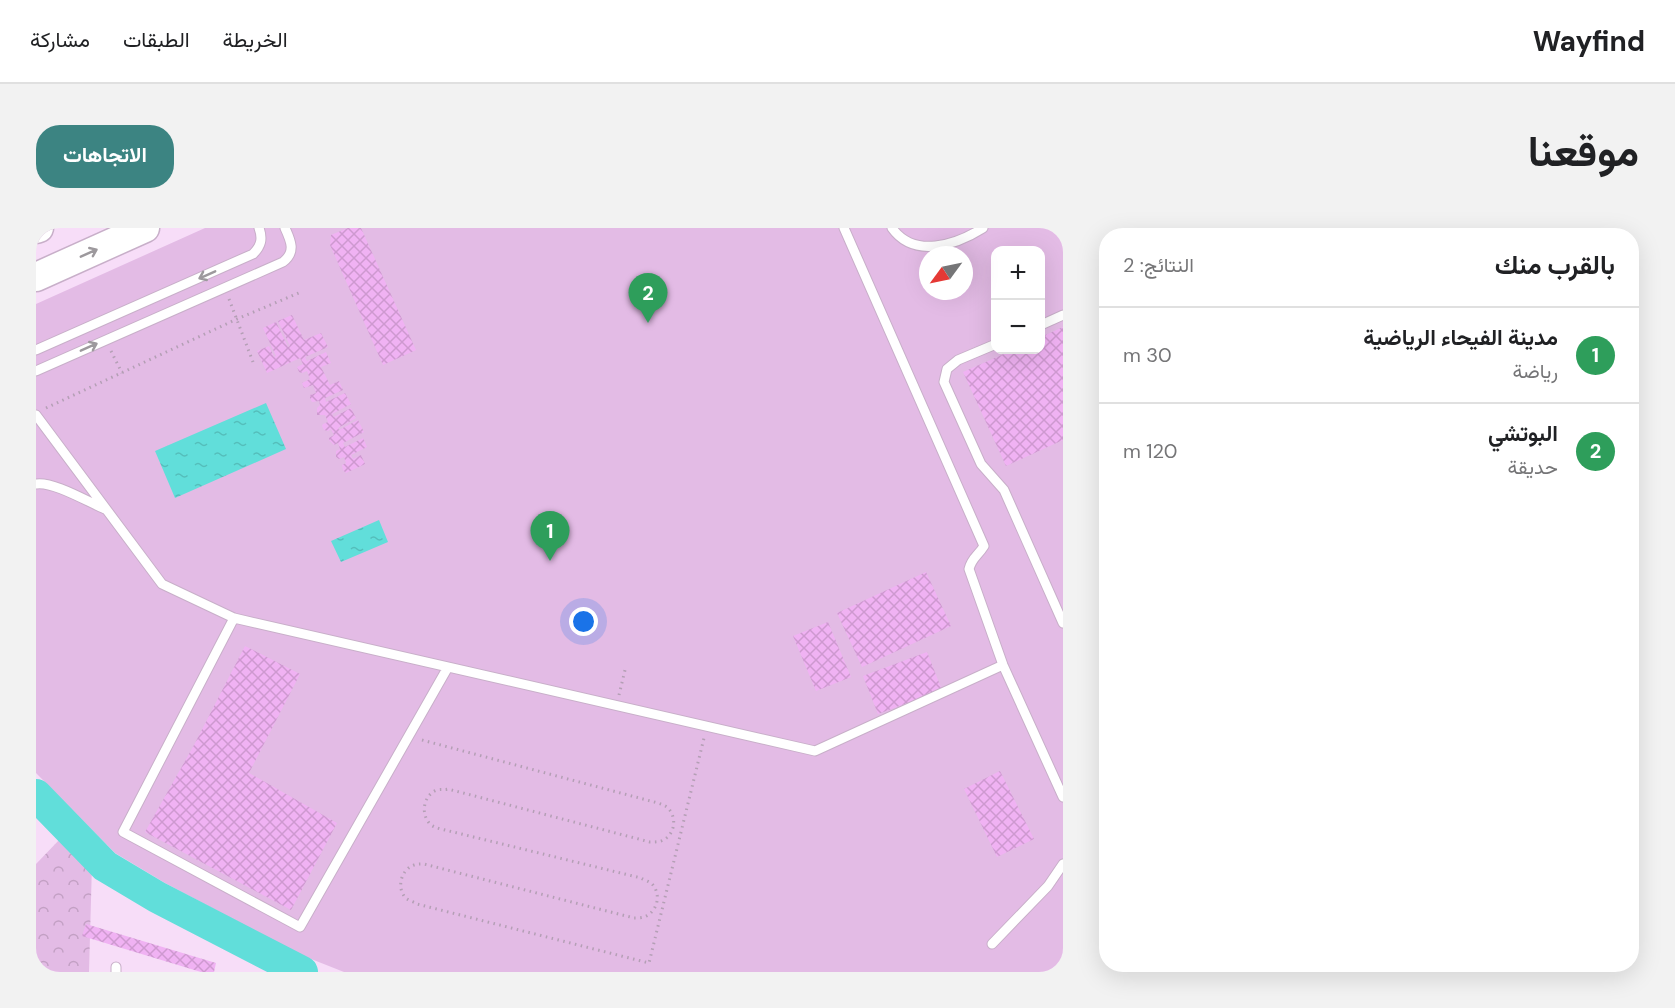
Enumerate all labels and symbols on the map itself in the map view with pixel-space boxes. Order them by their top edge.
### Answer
north arrow [919,246,973,300]
one-way arrow [80,247,98,258]
one-way arrow [199,270,217,281]
pin: 2 [628,274,668,323]
one-way arrow [80,341,98,352]
pin: 1 [530,512,570,561]
your location [569,607,598,636]

